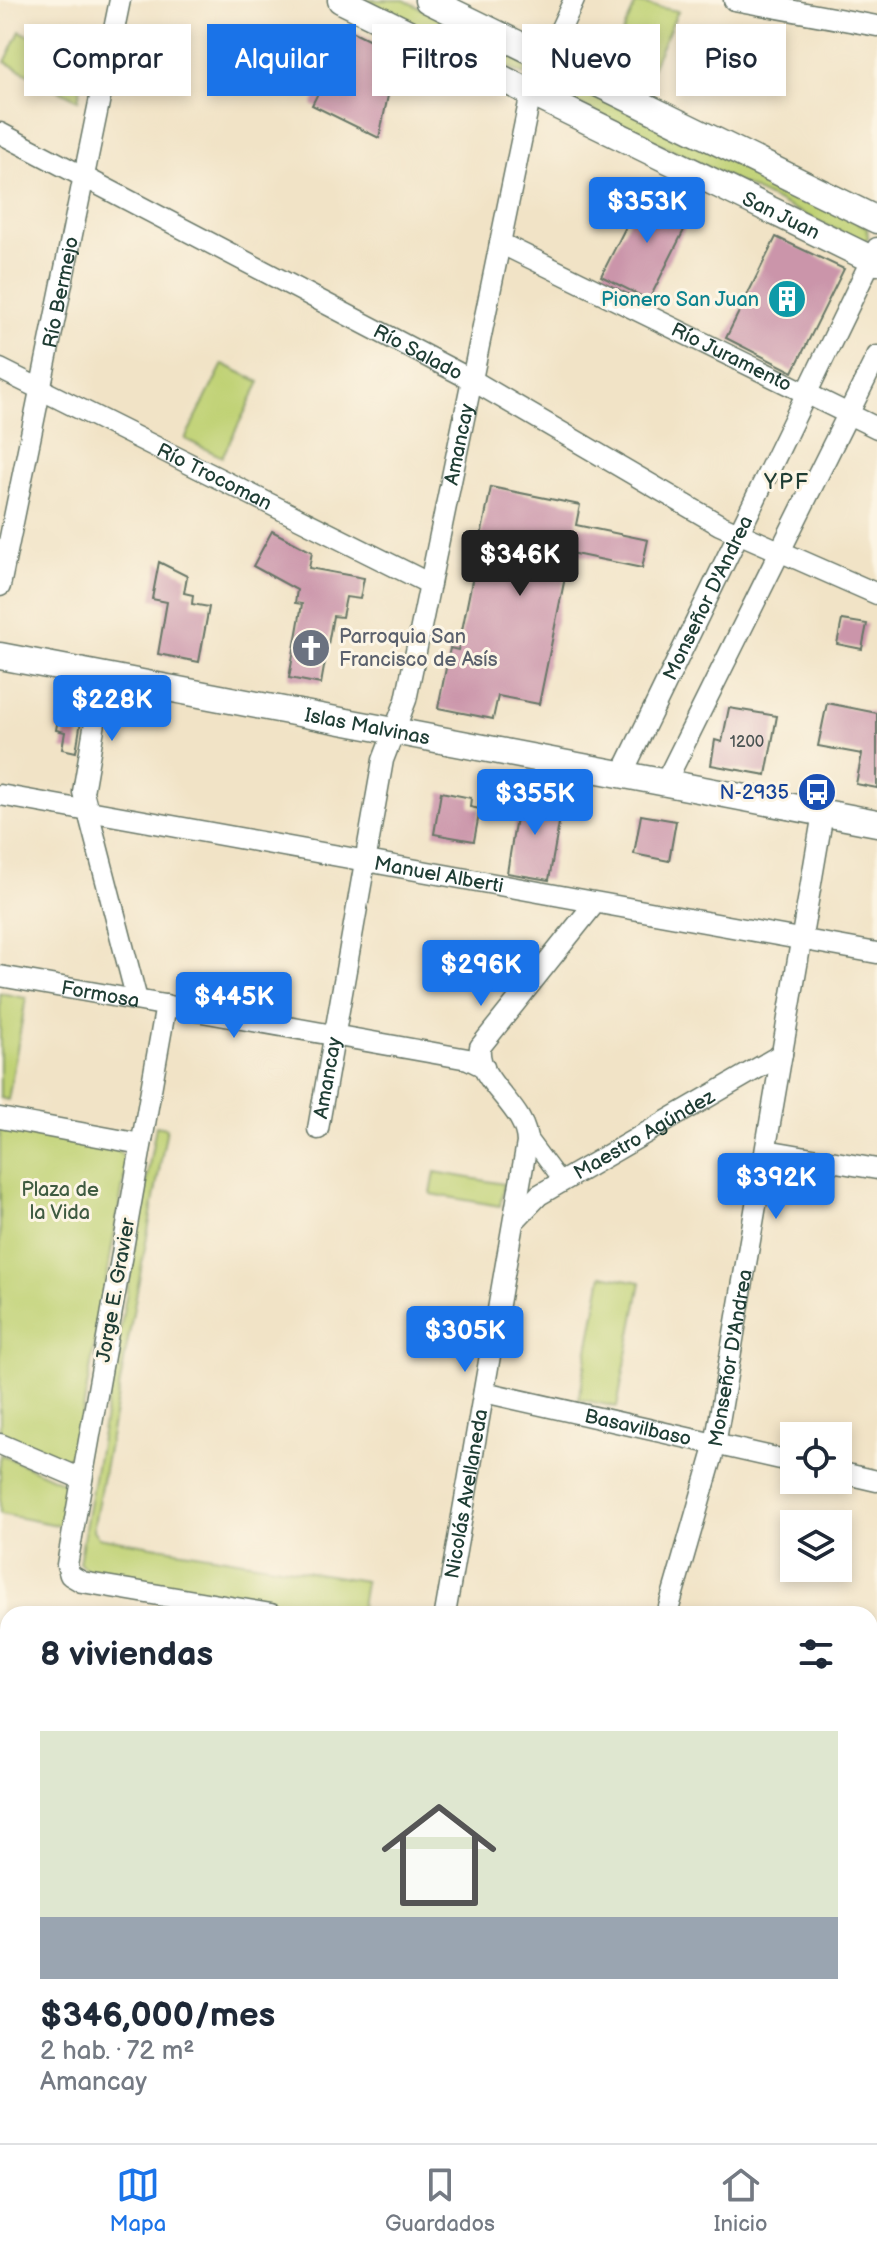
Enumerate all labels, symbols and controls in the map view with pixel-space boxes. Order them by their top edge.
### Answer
chip: Comprar [24,24,191,96]
chip: Alquilar [207,24,356,96]
chip: Filtros [372,24,506,96]
chip: Nuevo [522,24,660,96]
chip: Piso [676,24,786,96]
pin: $353K [591,177,703,245]
text: $353K [607,187,687,218]
street label: San Juan [738,187,823,245]
street label: Río Bermejo [38,234,84,350]
building icon: Pionero San Juan [766,278,808,320]
place label: Pionero San Juan [601,288,759,312]
street label: Río Juramento [667,318,795,397]
street label: Río Salado [369,320,466,386]
street label: Amancay [440,402,480,487]
street label: Río Trocoman [153,438,276,516]
district label: YPF [763,469,810,496]
street label: Monseñor D'Andrea [658,512,758,684]
pin: $346K [464,530,576,598]
text: $346K [479,540,561,571]
place label: Parroquia San Francisco de Asís [339,625,498,672]
church icon: Parroquia San Francisco de Asís [290,627,332,669]
pin: $228K [56,675,168,743]
text: $228K [71,685,153,716]
street label: Islas Malvinas [303,703,432,751]
house number: 1200 [730,733,764,752]
pin: $355K [479,769,591,837]
bus stop icon: N-2935 [796,771,838,813]
text: $355K [495,779,575,810]
place label: N-2935 [720,781,789,805]
street label: Manuel Alberti [372,852,505,898]
pin: $296K [425,940,537,1008]
text: $296K [440,950,522,981]
pin: $445K [178,972,290,1040]
street label: Formosa [59,976,141,1014]
text: $445K [194,982,274,1013]
street label: Amancay [309,1035,347,1121]
street label: Maestro Agúndez [570,1085,719,1185]
pin: $392K [720,1153,832,1221]
text: $392K [736,1163,816,1194]
park label: Plaza de la Vida [21,1178,99,1225]
street label: Jorge E. Gravier [91,1215,141,1364]
street label: Monseñor D'Andrea [704,1267,758,1449]
pin: $305K [409,1306,521,1374]
text: $305K [424,1316,506,1347]
street label: Basavilbaso [582,1404,694,1451]
street label: Nicolás Avellaneda [440,1407,493,1581]
map controls [780,1422,852,1582]
button: locate [780,1422,852,1494]
button: layers [780,1510,852,1582]
icon: filters [794,1632,838,1676]
text: 8 viviendas [40,1634,213,1675]
icon: home [367,1783,511,1927]
text: $346,000/mes [40,1995,275,2036]
text: 2 hab. · 72 m² [40,2036,194,2067]
text: Amancay [40,2067,147,2098]
tab: Mapa [109,2163,166,2238]
tab: Guardados [385,2163,495,2238]
tab: Inicio [714,2163,768,2238]

